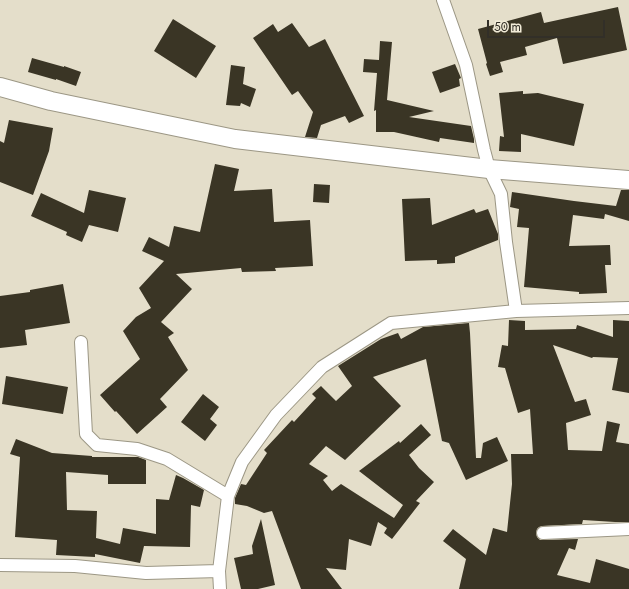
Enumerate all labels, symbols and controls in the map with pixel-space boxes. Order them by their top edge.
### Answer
scale bar [489,12,607,38]
text: 50 m [494,18,521,36]

